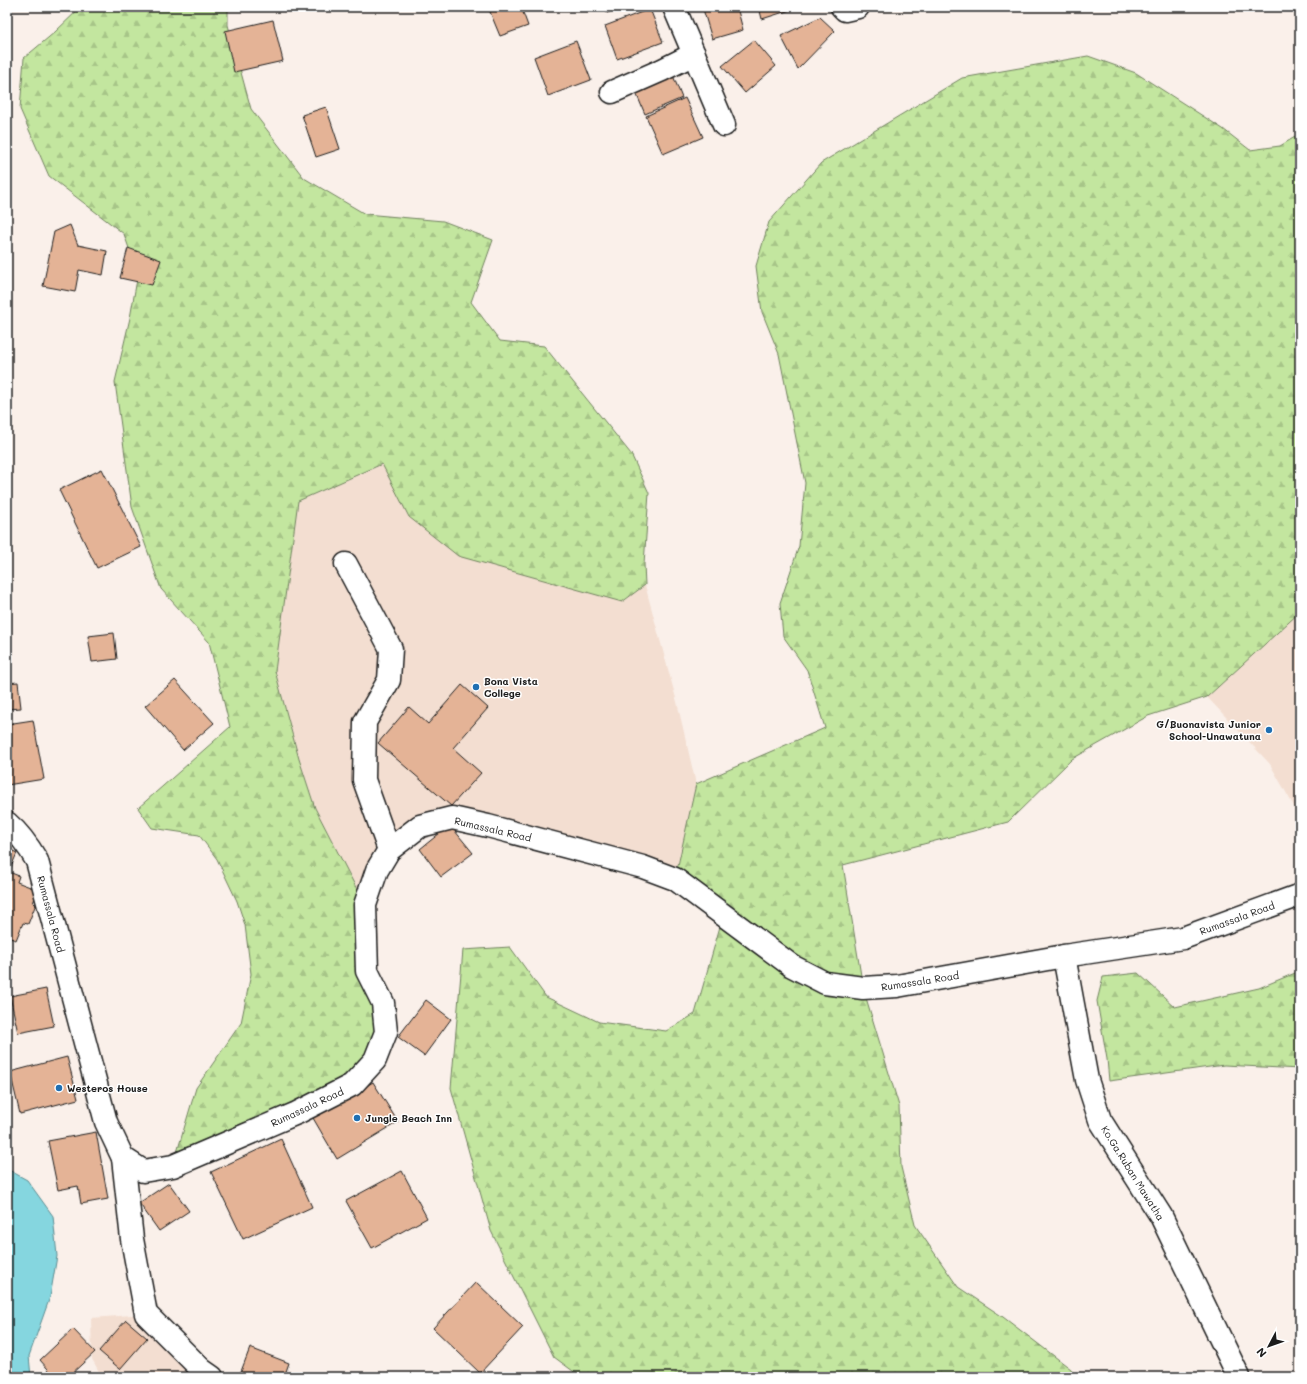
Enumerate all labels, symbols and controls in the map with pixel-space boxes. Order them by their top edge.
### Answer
place label: Bona Vista College [484,674,538,700]
marker: Bona Vista College [471,682,481,692]
place label: G/Buonavista Junior School-Unawatuna [1156,717,1261,743]
marker: G/Buonavista Junior School-Unawatuna [1264,725,1274,735]
street label: Rumassala Road [453,813,533,845]
street label: Rumassala Road [34,874,68,954]
street label: Rumassala Road [1198,898,1276,938]
street label: Rumassala Road [880,968,960,994]
place label: Westeros House [67,1081,148,1095]
marker: Westeros House [54,1083,64,1093]
street label: Rumassala Road [268,1084,346,1130]
place label: Jungle Beach Inn [365,1111,452,1125]
marker: Jungle Beach Inn [352,1113,362,1123]
street label: Ko.Ga.Ruban Mawatha [1098,1123,1168,1223]
north arrow [1249,1326,1289,1366]
text: N [1253,1345,1269,1361]

